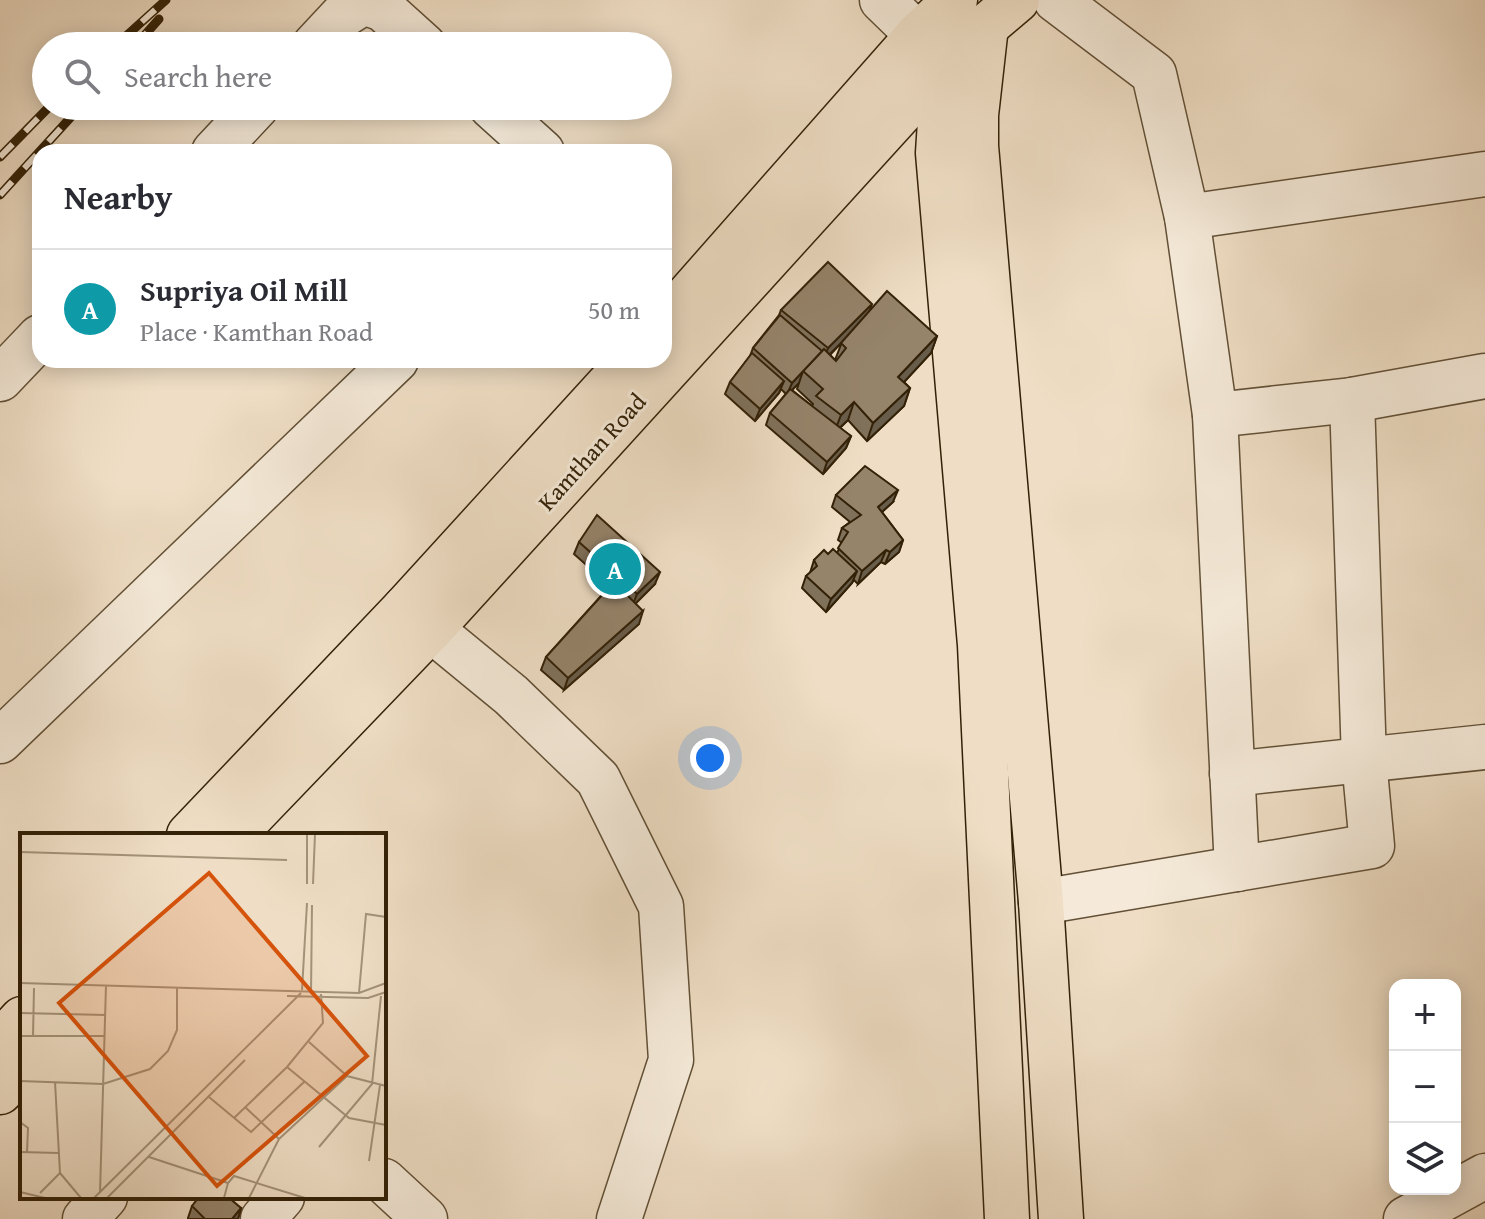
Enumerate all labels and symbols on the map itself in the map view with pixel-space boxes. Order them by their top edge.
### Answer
street label: Kamthan Road [529,385,654,518]
pin: A [589,539,641,599]
your location [690,738,730,778]
inset map [20,833,386,1199]

